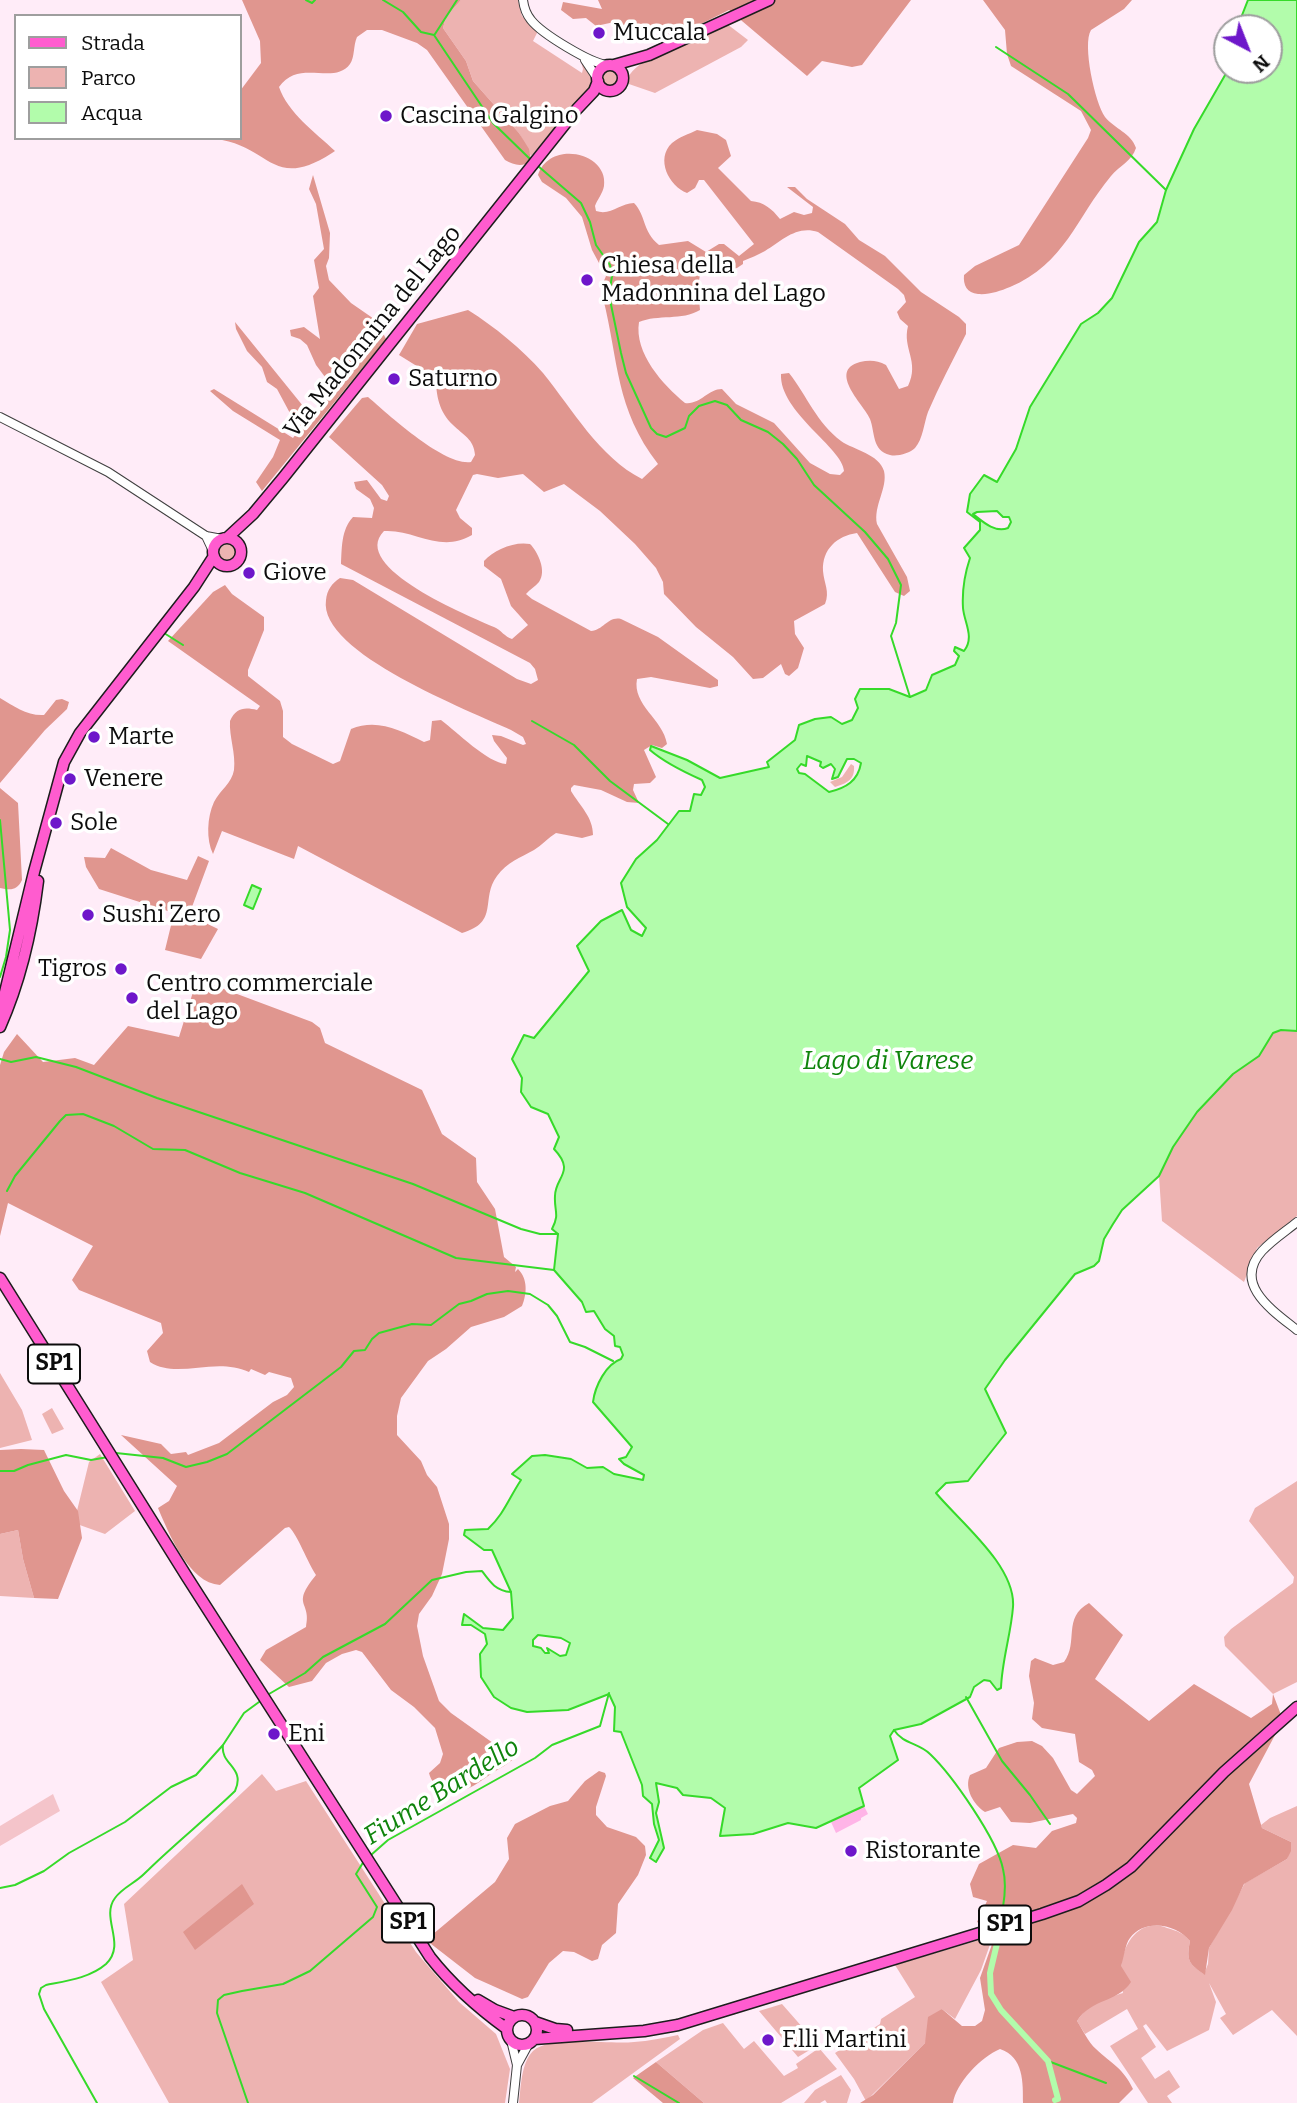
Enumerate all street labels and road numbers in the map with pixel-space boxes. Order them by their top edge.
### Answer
street label: Via Madonnina del Lago [278,220,468,444]
road number: SP1 [28,1344,80,1384]
road number: SP1 [382,1904,434,1942]
road number: SP1 [979,1906,1031,1944]

